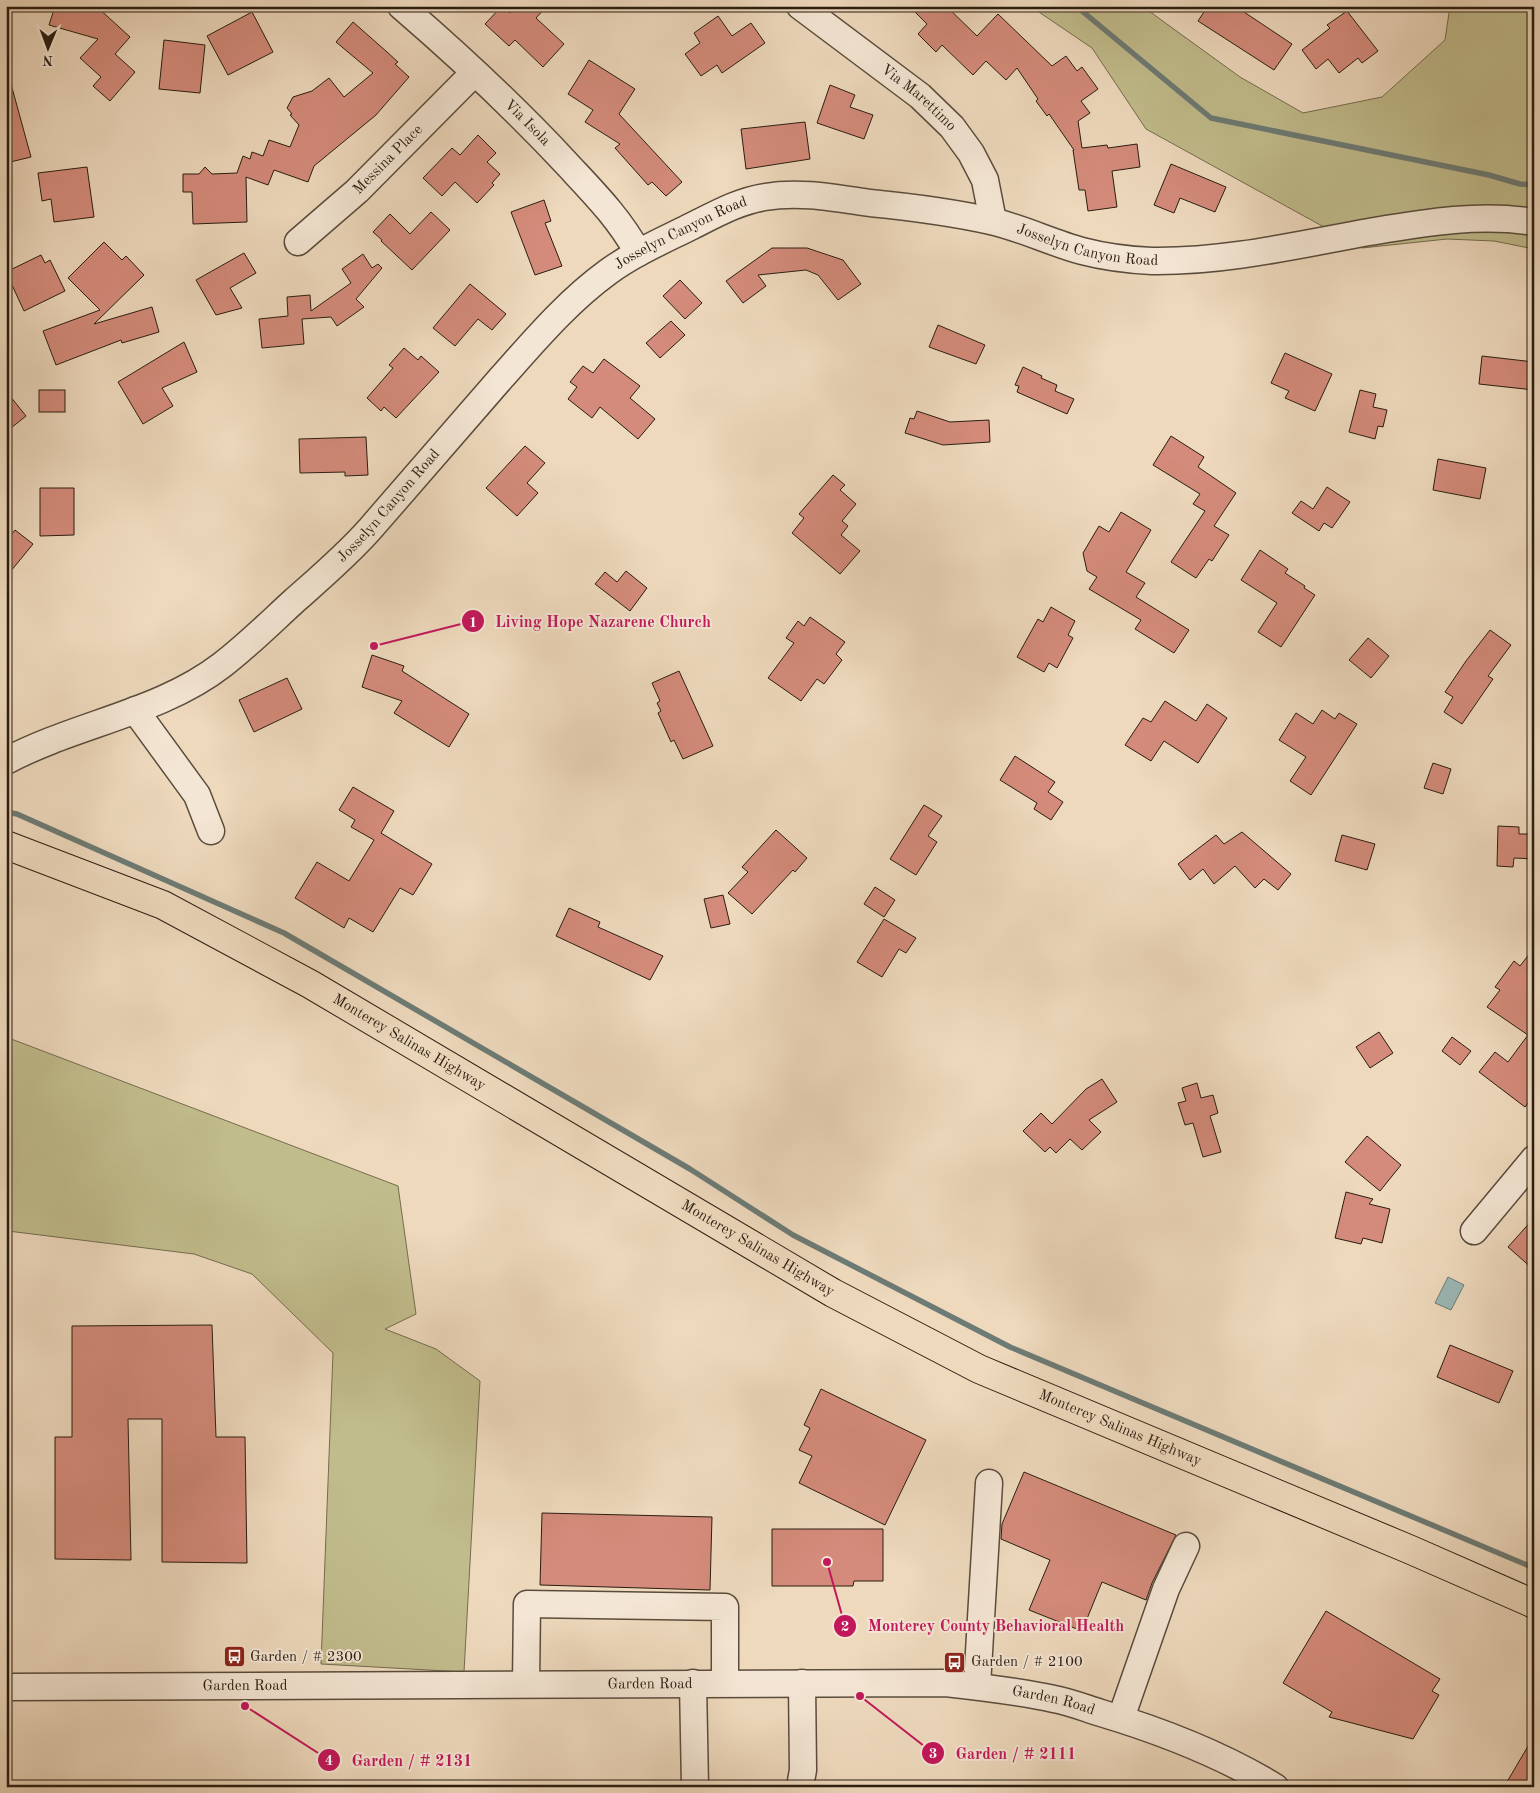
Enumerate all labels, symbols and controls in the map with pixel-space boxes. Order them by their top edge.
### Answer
north arrow [22,22,72,72]
text: N [42,53,53,67]
street label: Via Marettimo [878,62,959,134]
street label: Via Isola [501,97,553,149]
street label: Messina Place [350,122,426,197]
street label: Josselyn Canyon Road [612,194,749,273]
street label: Josselyn Canyon Road [1015,221,1159,269]
street label: Josselyn Canyon Road [335,446,443,565]
callout: Living Hope Nazarene Church [460,606,721,637]
text: Living Hope Nazarene Church [495,615,711,631]
text: 1 [469,616,477,631]
street label: Monterey Salinas Highway [330,992,488,1094]
street label: Monterey Salinas Highway [679,1198,837,1300]
street label: Monterey Salinas Highway [1036,1387,1204,1469]
callout: Monterey County Behavioral Health [832,1610,1134,1641]
text: Monterey County Behavioral Health [868,1619,1124,1635]
text: 2 [841,1620,849,1635]
bus stop icon: Garden / # 2300 [222,1645,246,1669]
place label: Garden / # 2300 [250,1650,362,1665]
bus stop icon: Garden / # 2100 [943,1650,967,1674]
place label: Garden / # 2100 [971,1655,1083,1670]
street label: Garden Road [608,1677,693,1692]
street label: Garden Road [203,1678,288,1694]
street label: Garden Road [1011,1684,1097,1718]
callout: Garden / # 2111 [920,1738,1086,1769]
callout: Garden / # 2131 [317,1744,482,1775]
text: 3 [929,1747,937,1762]
text: Garden / # 2111 [956,1747,1076,1763]
text: 4 [325,1754,333,1769]
text: Garden / # 2131 [352,1754,472,1770]

